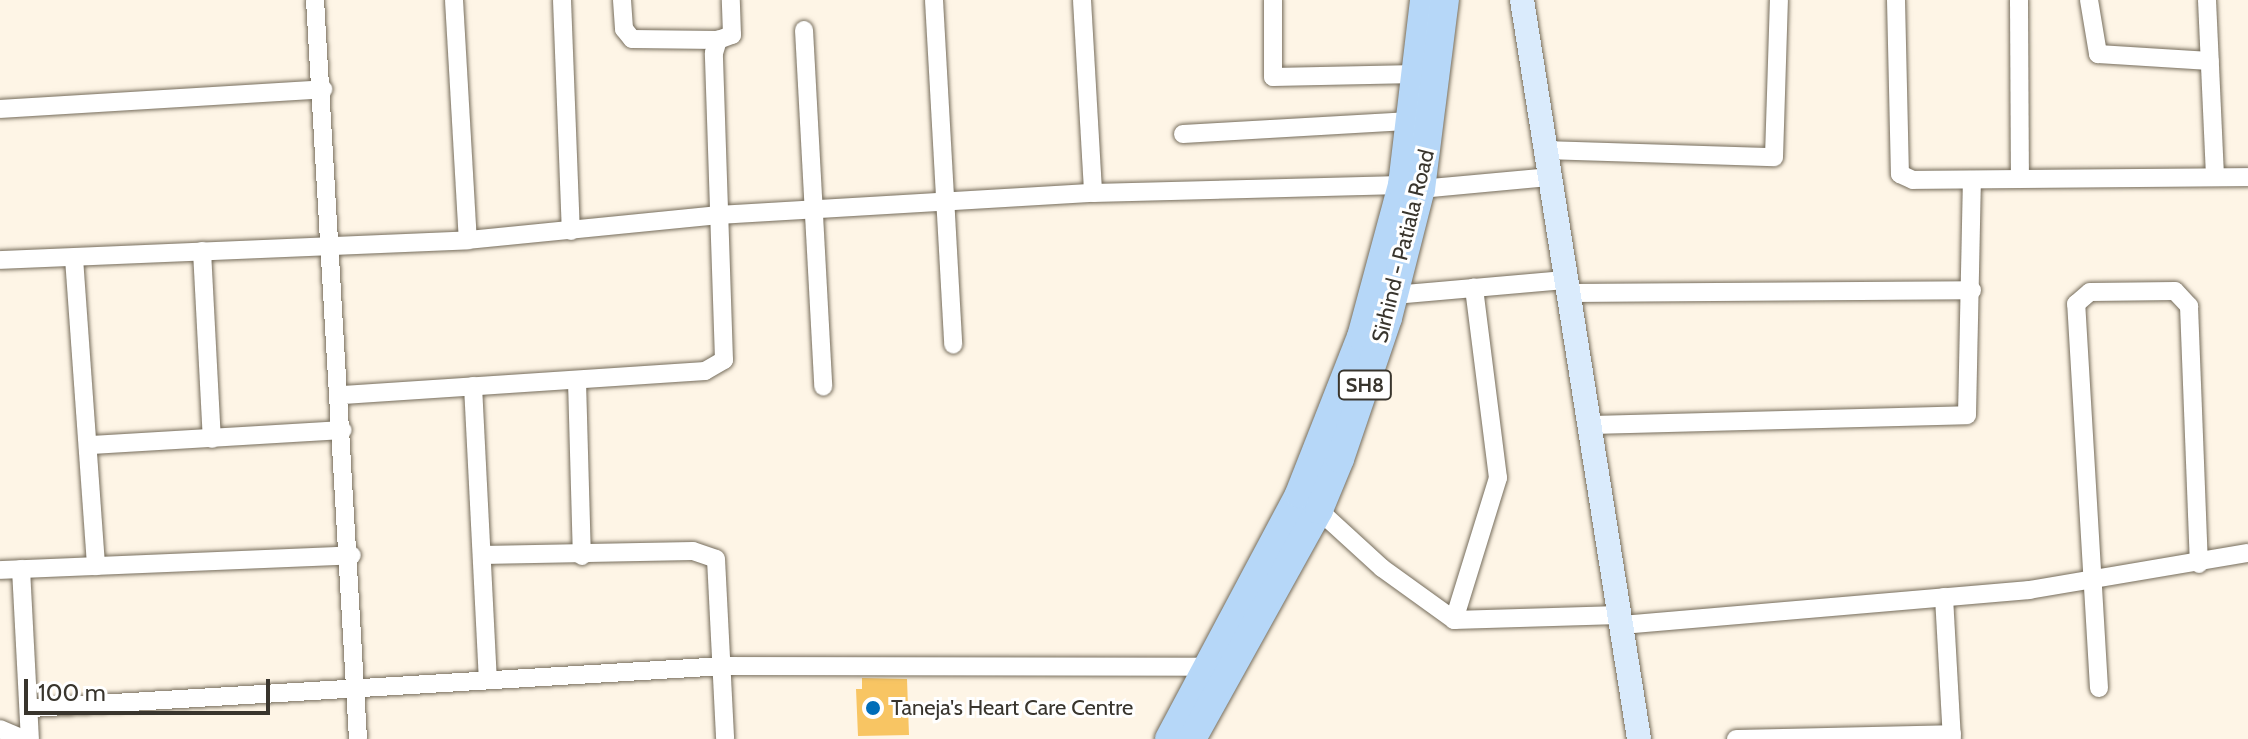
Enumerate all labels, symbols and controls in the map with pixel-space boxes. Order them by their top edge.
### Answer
street label: Sirhind - Patiala Road [1366,147,1440,345]
road number: SH8 [1337,369,1393,401]
scale bar [28,663,274,713]
text: 100 m [38,678,106,707]
place label: Taneja's Heart Care Centre [891,695,1133,721]
marker: Taneja's Heart Care Centre [862,697,884,719]

